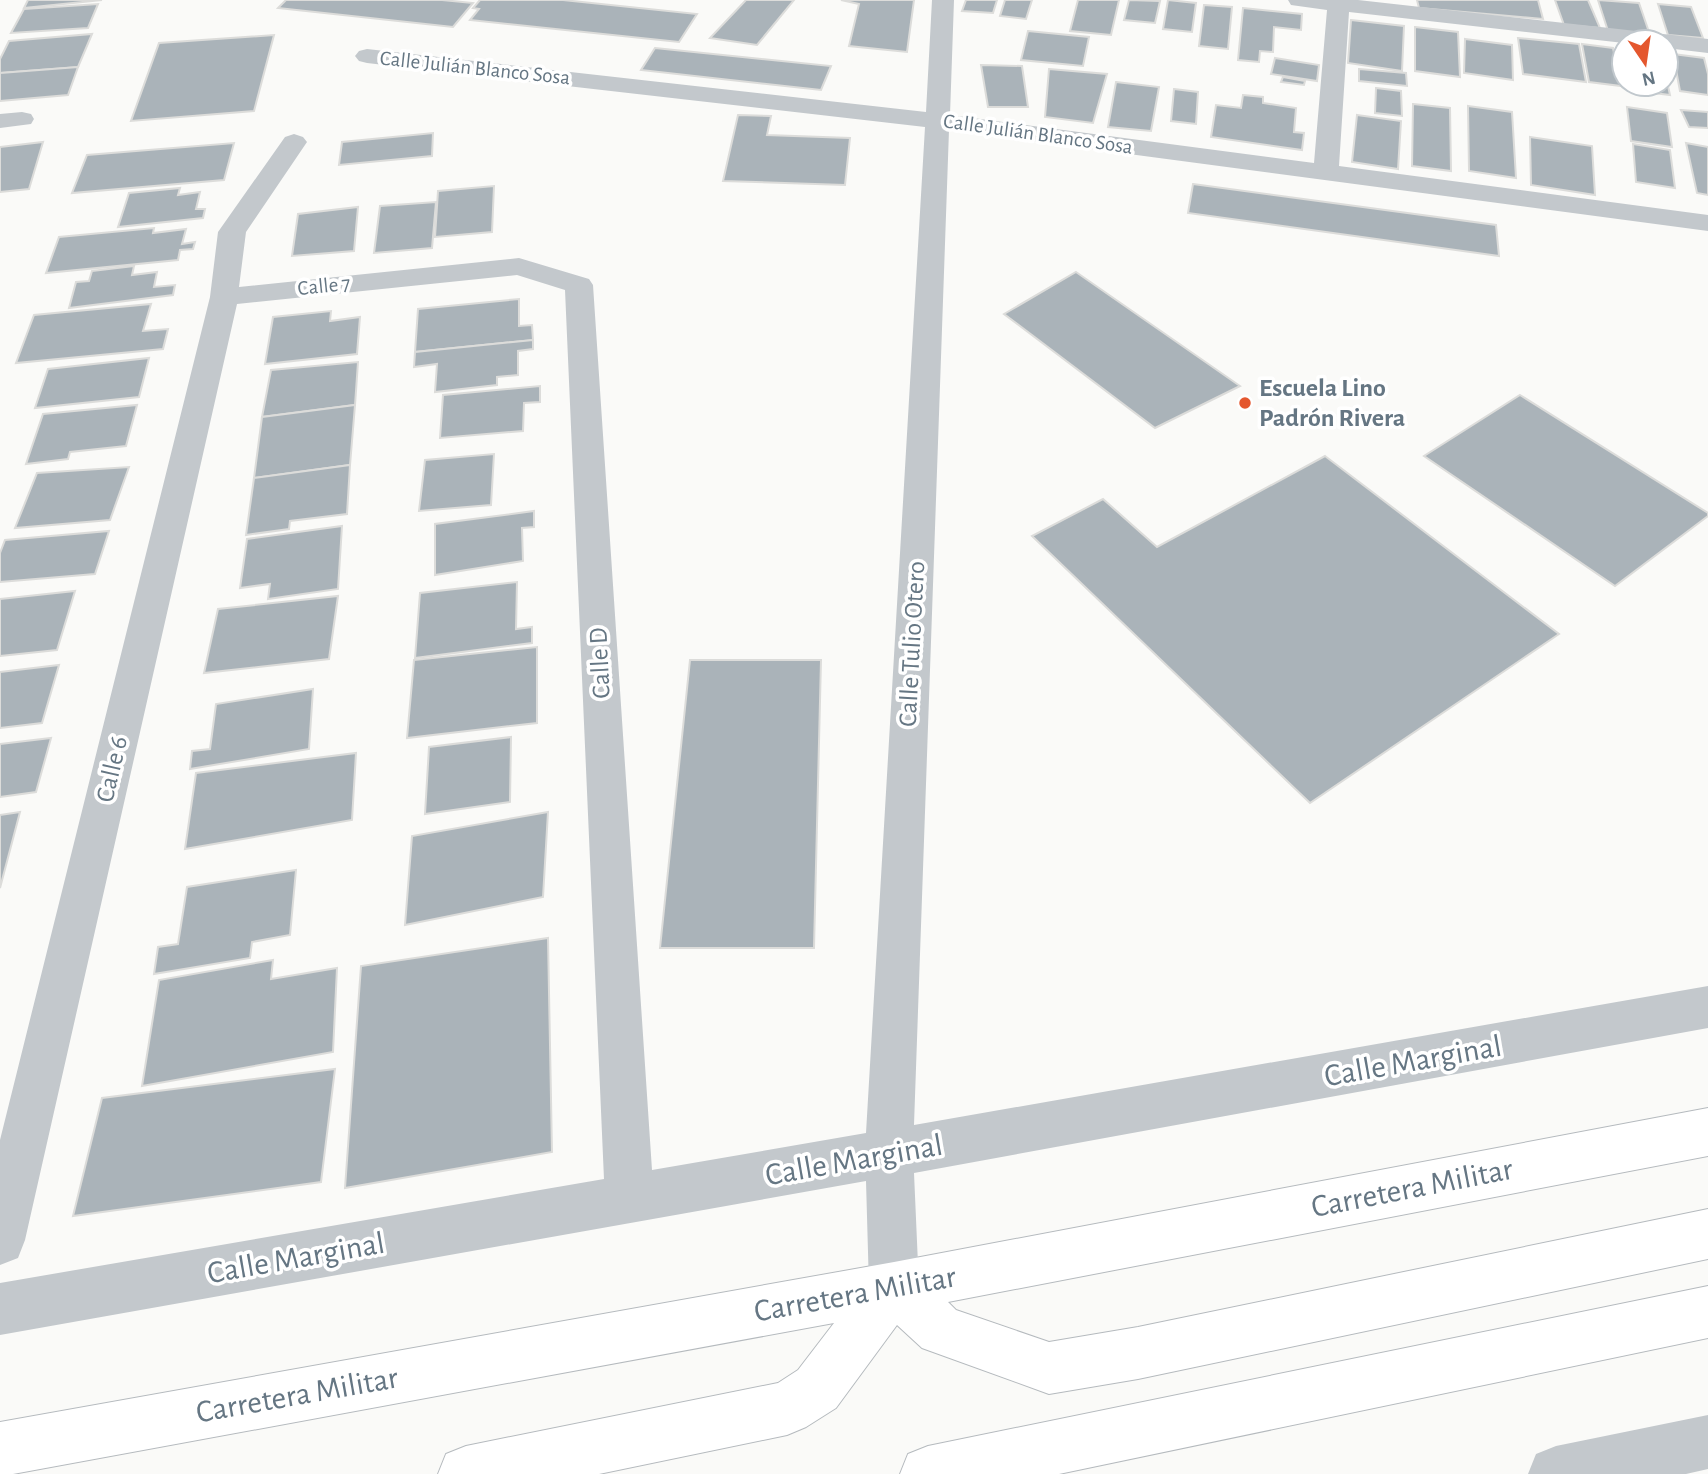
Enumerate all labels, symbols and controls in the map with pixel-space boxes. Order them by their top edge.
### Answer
north arrow [1610,28,1680,98]
street label: Calle Julián Blanco Sosa [379,48,571,88]
text: N [1640,67,1657,89]
street label: Calle Julián Blanco Sosa [942,110,1134,158]
street label: Calle 7 [297,273,352,299]
place label: Escuela Lino Padrón Rivera [1259,375,1405,431]
marker: Escuela Lino Padrón Rivera [1237,395,1253,411]
street label: Calle Tulio Otero [895,560,929,728]
street label: Calle D [585,627,615,699]
street label: Calle 6 [92,733,132,805]
street label: Calle Marginal [1322,1030,1504,1092]
street label: Calle Marginal [763,1129,945,1191]
street label: Carretera Militar [1308,1153,1516,1223]
street label: Calle Marginal [205,1227,387,1289]
street label: Carretera Militar [751,1260,959,1328]
street label: Carretera Militar [193,1361,401,1429]

